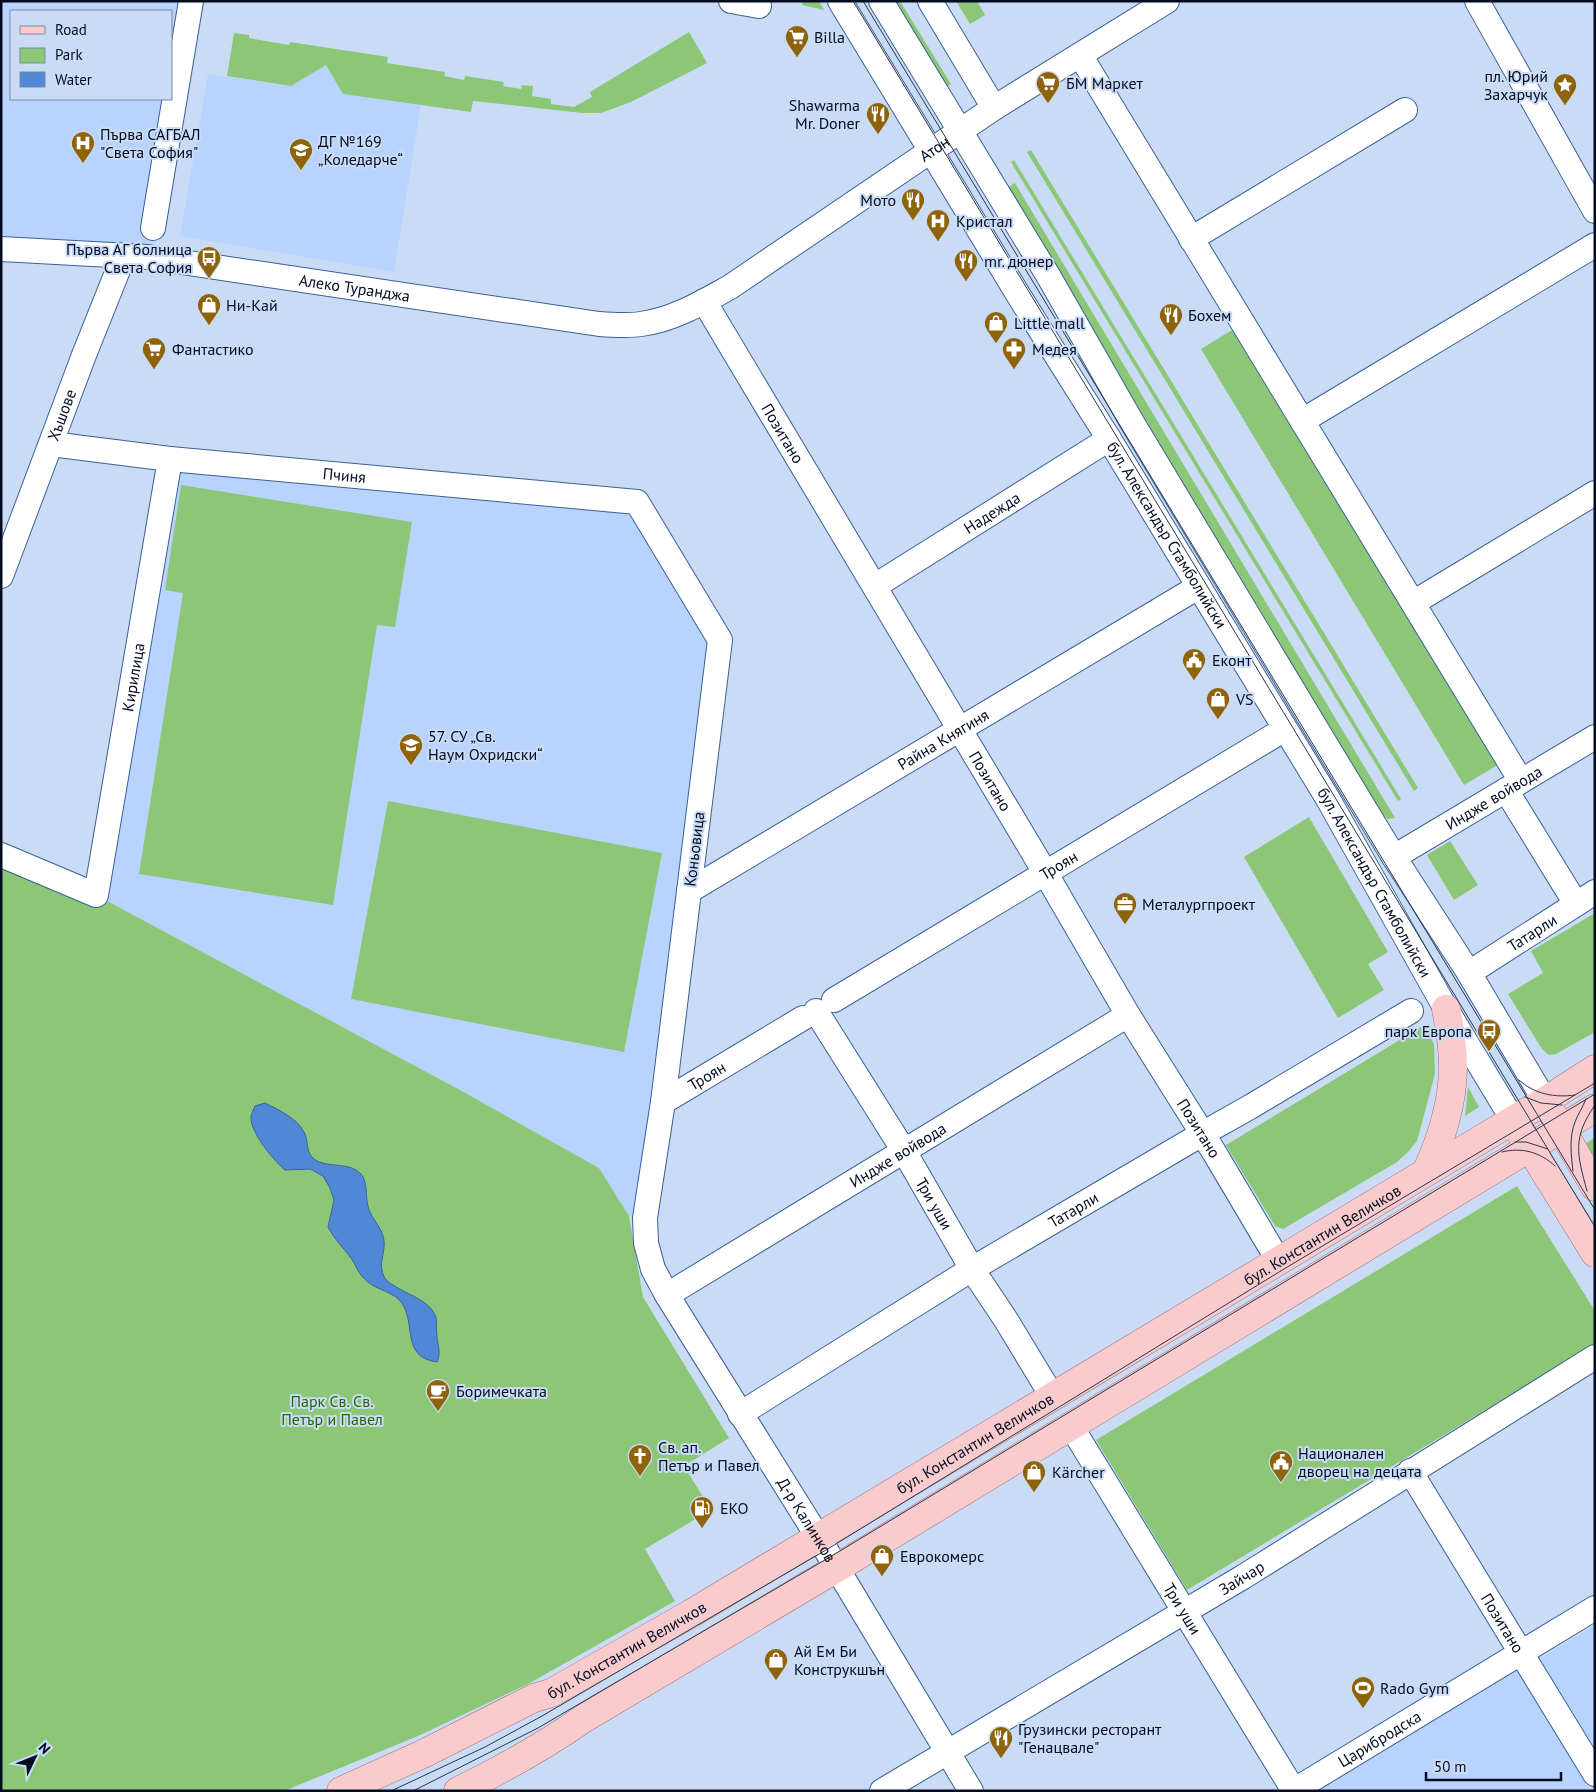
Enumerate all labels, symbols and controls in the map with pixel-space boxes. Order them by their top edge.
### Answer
legend [10,10,172,100]
text: Road [55,20,87,39]
supermarket icon: Billa [784,24,810,58]
place label: Billa [814,27,845,47]
text: Park [55,45,83,64]
place label: пл. Юрий Захарчук [1484,66,1548,104]
text: Water [55,70,92,89]
supermarket icon: БМ Маркет [1035,70,1061,104]
place icon: пл. Юрий Захарчук [1552,72,1578,106]
place label: БМ Маркет [1066,73,1144,93]
place label: Shawarma Mr. Doner [789,95,861,133]
restaurant icon: Shawarma Mr. Doner [865,101,891,135]
place label: Първа САГБАЛ "Света София" [100,124,201,162]
hospital icon: Първа САГБАЛ "Света София" [70,130,96,164]
place label: ДГ №169 „Коледарче“ [318,131,403,169]
street label: Атон [915,131,953,166]
school or university icon: ДГ №169 „Коледарче“ [288,137,314,171]
restaurant icon: Мото [900,187,926,221]
place label: Мото [860,190,896,210]
hospital icon: Кристал [925,208,951,242]
place label: Кристал [956,211,1012,231]
place label: Първа АГ болница Света София [66,239,192,277]
bus stop icon: Първа АГ болница Света София [196,245,222,279]
restaurant icon: mr. дюнер [953,248,979,282]
place label: mr. дюнер [984,251,1054,271]
street label: Алеко Туранджа [298,270,411,306]
shop icon: Ни-Кай [196,292,222,326]
place label: Ни-Кай [226,295,278,315]
restaurant icon: Бохем [1158,302,1184,336]
place label: Бохем [1188,305,1231,325]
shop icon: Little mall [983,310,1009,344]
place label: Little mall [1014,313,1085,333]
supermarket icon: Фантастико [141,336,167,370]
pharmacy icon: Медея [1001,336,1027,370]
place label: Фантастико [172,339,253,359]
place label: Медея [1032,339,1077,359]
street label: Хъшове [43,386,80,444]
street label: Позитано [757,400,809,467]
street label: бул. Александър Стамболийски [1103,438,1232,632]
street label: Пчиня [322,463,367,487]
street label: Надежда [960,487,1024,538]
street label: Кирилица [117,641,149,713]
public building icon: Еконт [1181,647,1207,681]
place label: Еконт [1212,650,1252,670]
shop icon: VS [1205,686,1231,720]
place label: VS [1235,689,1254,709]
street label: Райна Княгиня [894,704,992,774]
place label: 57. СУ „Св. Наум Охридски“ [428,726,543,764]
school or university icon: 57. СУ „Св. Наум Охридски“ [398,732,424,766]
street label: Позитано [965,747,1016,815]
street label: Индже войвода [1441,761,1546,834]
street label: бул. Александър Стамболийски [1313,784,1436,981]
street label: Коньовица [679,810,709,888]
street label: Троян [1036,846,1081,884]
office icon: Металургпроект [1112,891,1138,925]
place label: Металургпроект [1142,894,1256,914]
street label: Татарли [1504,909,1561,956]
bus stop icon: парк Европа [1476,1018,1502,1052]
place label: парк Европа [1385,1021,1472,1041]
street label: Троян [684,1057,729,1095]
street label: Позитано [1173,1095,1225,1161]
street label: Индже войвода [846,1118,950,1192]
street label: Три уши [911,1174,957,1233]
street label: бул. Константин Величков [1240,1180,1404,1290]
street label: Татарли [1045,1187,1102,1232]
cafe icon: Боримечката [425,1378,451,1412]
place label: Боримечката [456,1381,547,1401]
street label: бул. Константин Величков [893,1388,1057,1498]
park label: Парк Св. Св. Петър и Павел [281,1391,383,1429]
place label: Св. ап. Петър и Павел [658,1437,760,1475]
church icon: Св. ап. Петър и Павел [627,1443,653,1477]
place label: Национален дворец на децата [1298,1443,1422,1481]
public building icon: Национален дворец на децата [1268,1449,1294,1483]
shop icon: Kärcher [1021,1459,1047,1493]
place label: Kärcher [1052,1462,1105,1482]
street label: Д-р Калинков [773,1473,841,1566]
fuel station icon: EKO [689,1495,715,1529]
place label: EKO [720,1498,749,1518]
shop icon: Еврокомерс [869,1543,895,1577]
place label: Еврокомерс [900,1546,984,1566]
street label: Зайчар [1215,1556,1268,1599]
street label: Три уши [1159,1579,1206,1638]
street label: Позитано [1477,1589,1529,1656]
street label: бул. Константин Величков [543,1597,710,1703]
place label: Ай Ем Би Конструкшън [794,1641,885,1679]
shop icon: Ай Ем Би Конструкшън [763,1647,789,1681]
sports icon: Rado Gym [1350,1675,1376,1709]
place label: Rado Gym [1380,1678,1449,1698]
street label: Царибродска [1334,1706,1425,1771]
place label: Грузински ресторант "Генацвале" [1018,1719,1162,1757]
restaurant icon: Грузински ресторант "Генацвале" [988,1725,1014,1759]
north arrow [10,1732,60,1782]
text: N [35,1739,54,1758]
scale bar [1426,1750,1561,1782]
text: 50 m [1434,1757,1467,1776]

